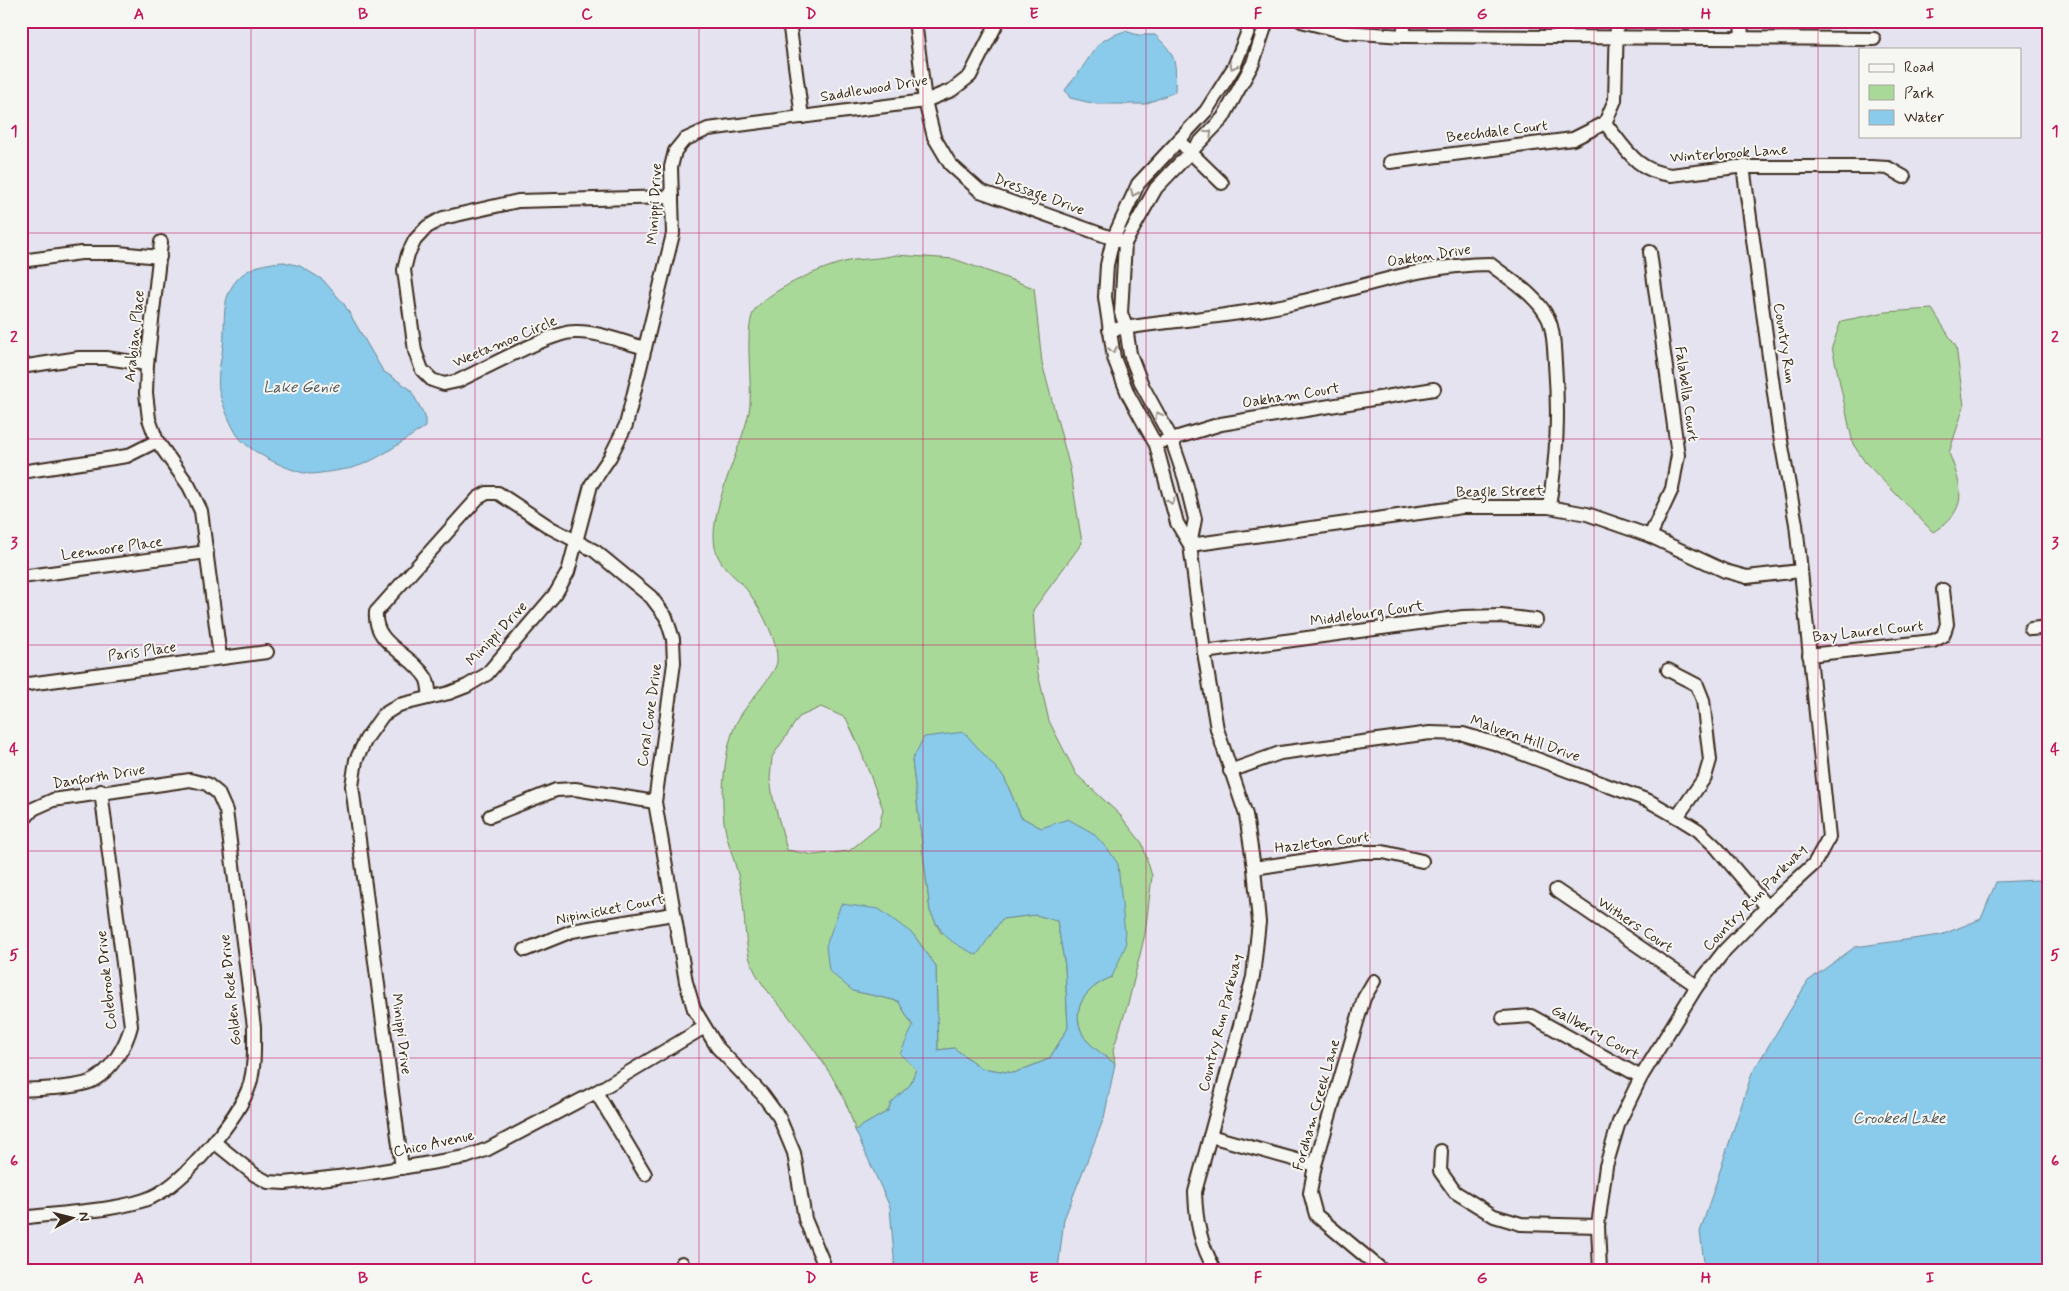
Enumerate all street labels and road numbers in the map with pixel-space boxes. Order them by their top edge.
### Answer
street label: Saddlewood Drive [819,71,929,107]
street label: Beechdale Court [1445,116,1549,148]
street label: Winterbrook Lane [1669,140,1789,168]
street label: Minippi Drive [643,162,667,245]
street label: Dressage Drive [990,169,1087,222]
street label: Oakton Drive [1386,239,1473,272]
street label: Arabian Place [120,289,150,383]
street label: Country Run [1768,301,1800,385]
street label: Weetamoo Circle [450,311,560,373]
street label: Falabella Court [1669,345,1703,443]
street label: Oakham Court [1241,378,1341,414]
street label: Beagle Street [1456,481,1545,504]
street label: Leemoore Place [60,532,164,566]
street label: Middleburg Court [1309,596,1425,632]
street label: Minippi Drive [462,597,532,671]
street label: Bay Laurel Court [1812,616,1925,648]
street label: Paris Place [107,637,178,667]
street label: Coral Cove Drive [633,662,667,768]
street label: Malvern Hill Drive [1467,711,1583,767]
street label: Danforth Drive [51,760,147,796]
street label: Hazleton Court [1274,827,1371,859]
street label: Country Run Parkway [1699,840,1811,956]
street label: Nipinicket Court [554,890,666,930]
street label: Withers Court [1593,892,1677,958]
street label: Colebrook Drive [92,929,122,1031]
street label: Golden Rock Drive [215,933,247,1047]
street label: Country Run Parkway [1194,952,1248,1094]
street label: Minippi Drive [386,992,416,1076]
street label: Gallberry Court [1547,1001,1643,1065]
street label: Fordham Creek Lane [1289,1037,1345,1173]
street label: Chico Avenue [392,1126,476,1162]

